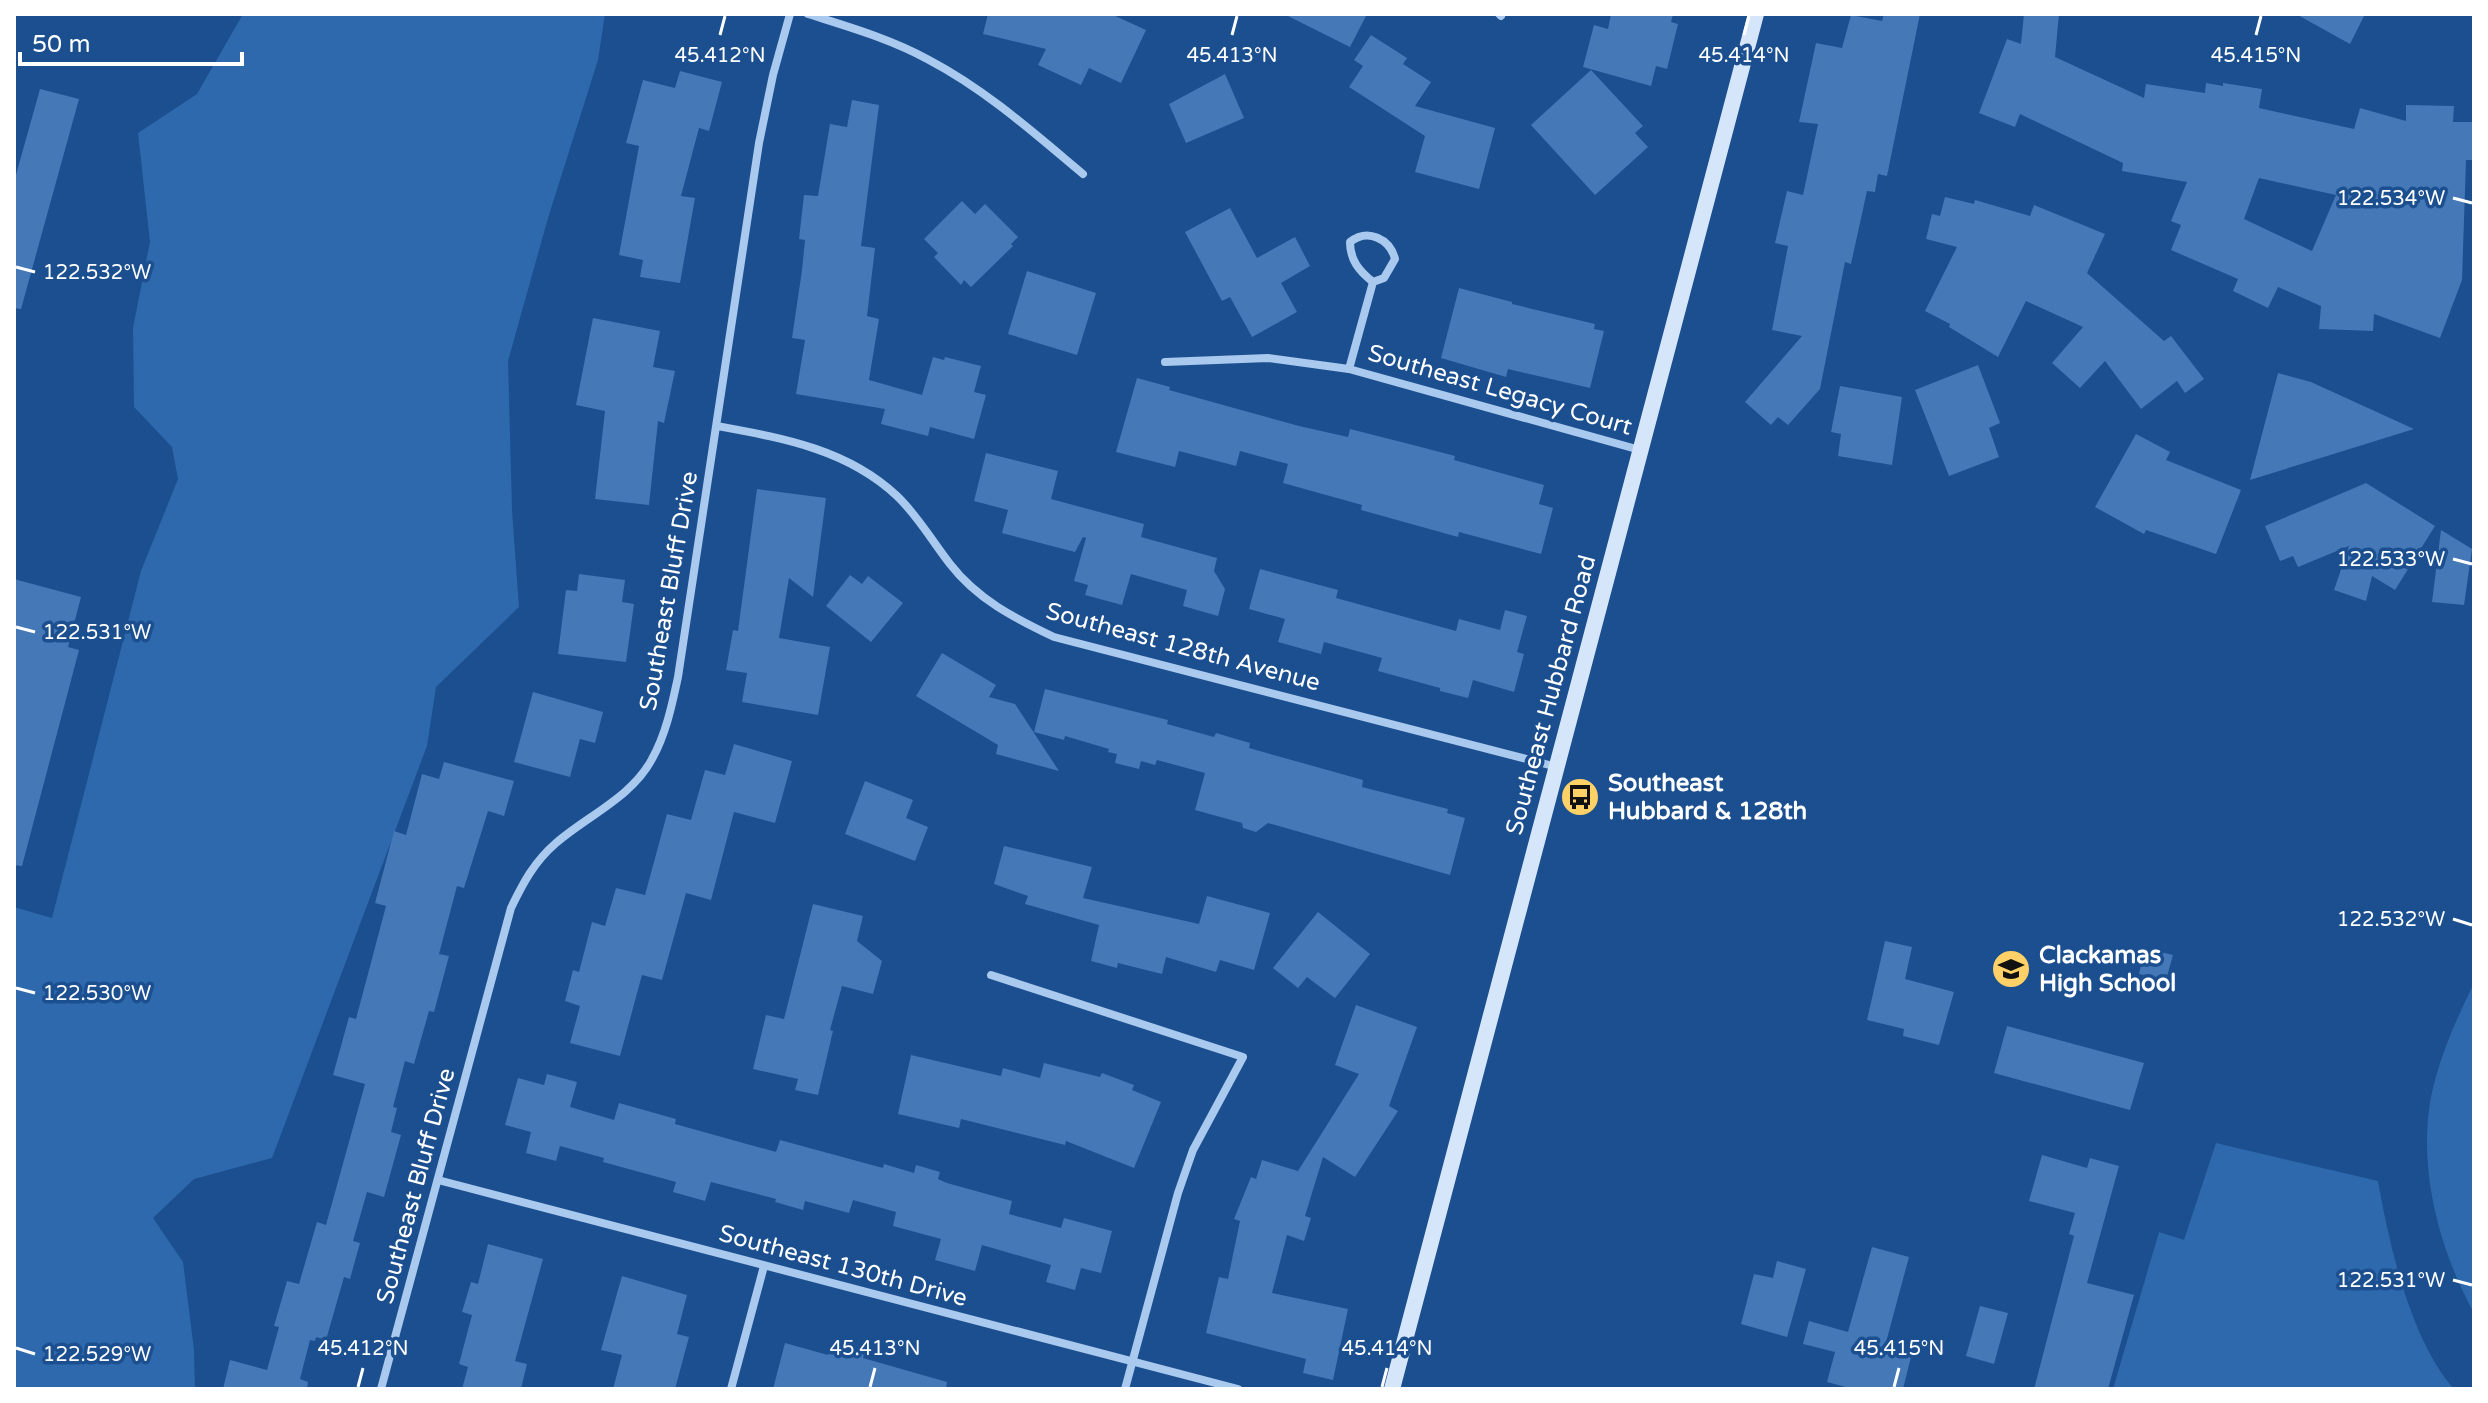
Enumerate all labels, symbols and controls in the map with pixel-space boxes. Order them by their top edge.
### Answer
scale bar [20,16,242,66]
text: 50 m [32,30,90,59]
text: 45.412°N [674,44,766,68]
text: 45.413°N [1186,44,1278,68]
text: 45.414°N [1698,44,1790,68]
text: 45.415°N [2211,44,2301,68]
text: 122.534°W [2337,187,2445,211]
text: 122.532°W [43,261,151,285]
street label: Southeast Legacy Court [1365,338,1635,442]
street label: Southeast Bluff Drive [634,469,704,713]
text: 122.533°W [2337,548,2445,572]
street label: Southeast Hubbard Road [1500,552,1602,838]
street label: Southeast 128th Avenue [1043,596,1323,698]
text: 122.531°W [43,621,151,645]
place label: Southeast Hubbard & 128th [1608,769,1807,826]
bus stop icon: Southeast Hubbard & 128th [1559,776,1601,818]
text: 122.532°W [2337,908,2445,932]
place label: Clackamas High School [2039,941,2176,998]
school or university icon: Clackamas High School [1990,948,2032,990]
text: 122.530°W [43,982,151,1006]
street label: Southeast Bluff Drive [371,1065,461,1307]
street label: Southeast 130th Drive [716,1219,970,1313]
text: 122.531°W [2337,1269,2445,1293]
text: 45.412°N [317,1337,409,1361]
text: 45.413°N [829,1337,921,1361]
text: 45.414°N [1341,1337,1433,1361]
text: 45.415°N [1854,1337,1944,1361]
text: 122.529°W [43,1343,151,1367]

